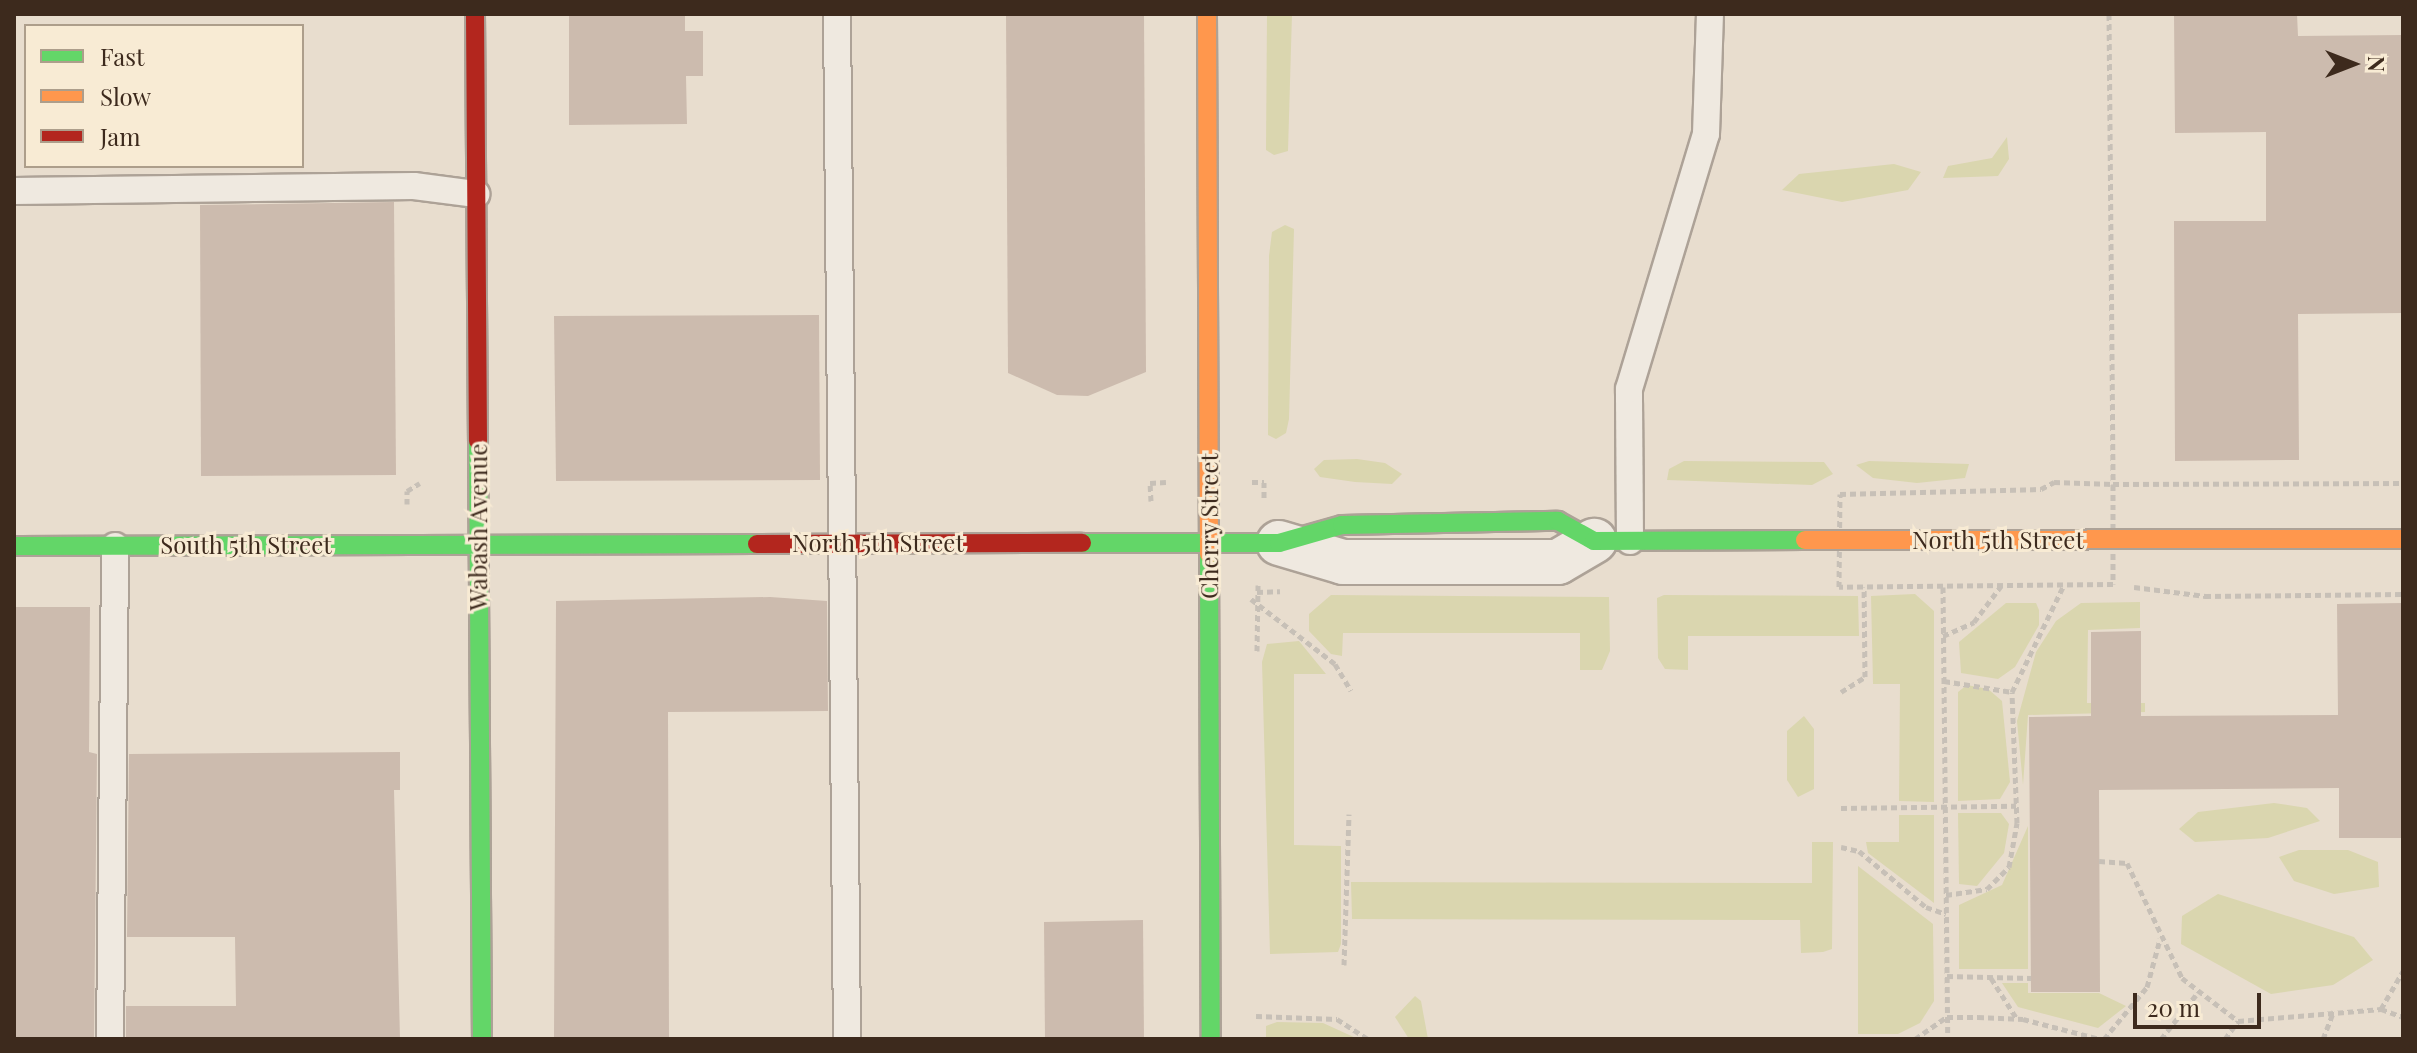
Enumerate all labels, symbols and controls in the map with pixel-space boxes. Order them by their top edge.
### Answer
legend [24,24,304,168]
north arrow [2313,24,2393,104]
text: Fast [100,40,145,72]
text: N [2362,56,2392,72]
text: Slow [100,80,151,112]
text: Jam [100,120,141,152]
street label: Wabash Avenue [464,443,492,611]
street label: Cherry Street [1195,453,1223,599]
street label: North 5th Street [1912,526,2084,554]
street label: North 5th Street [792,529,964,557]
street label: South 5th Street [160,531,332,559]
scale bar [2137,977,2265,1027]
text: 20 m [2147,991,2200,1023]

